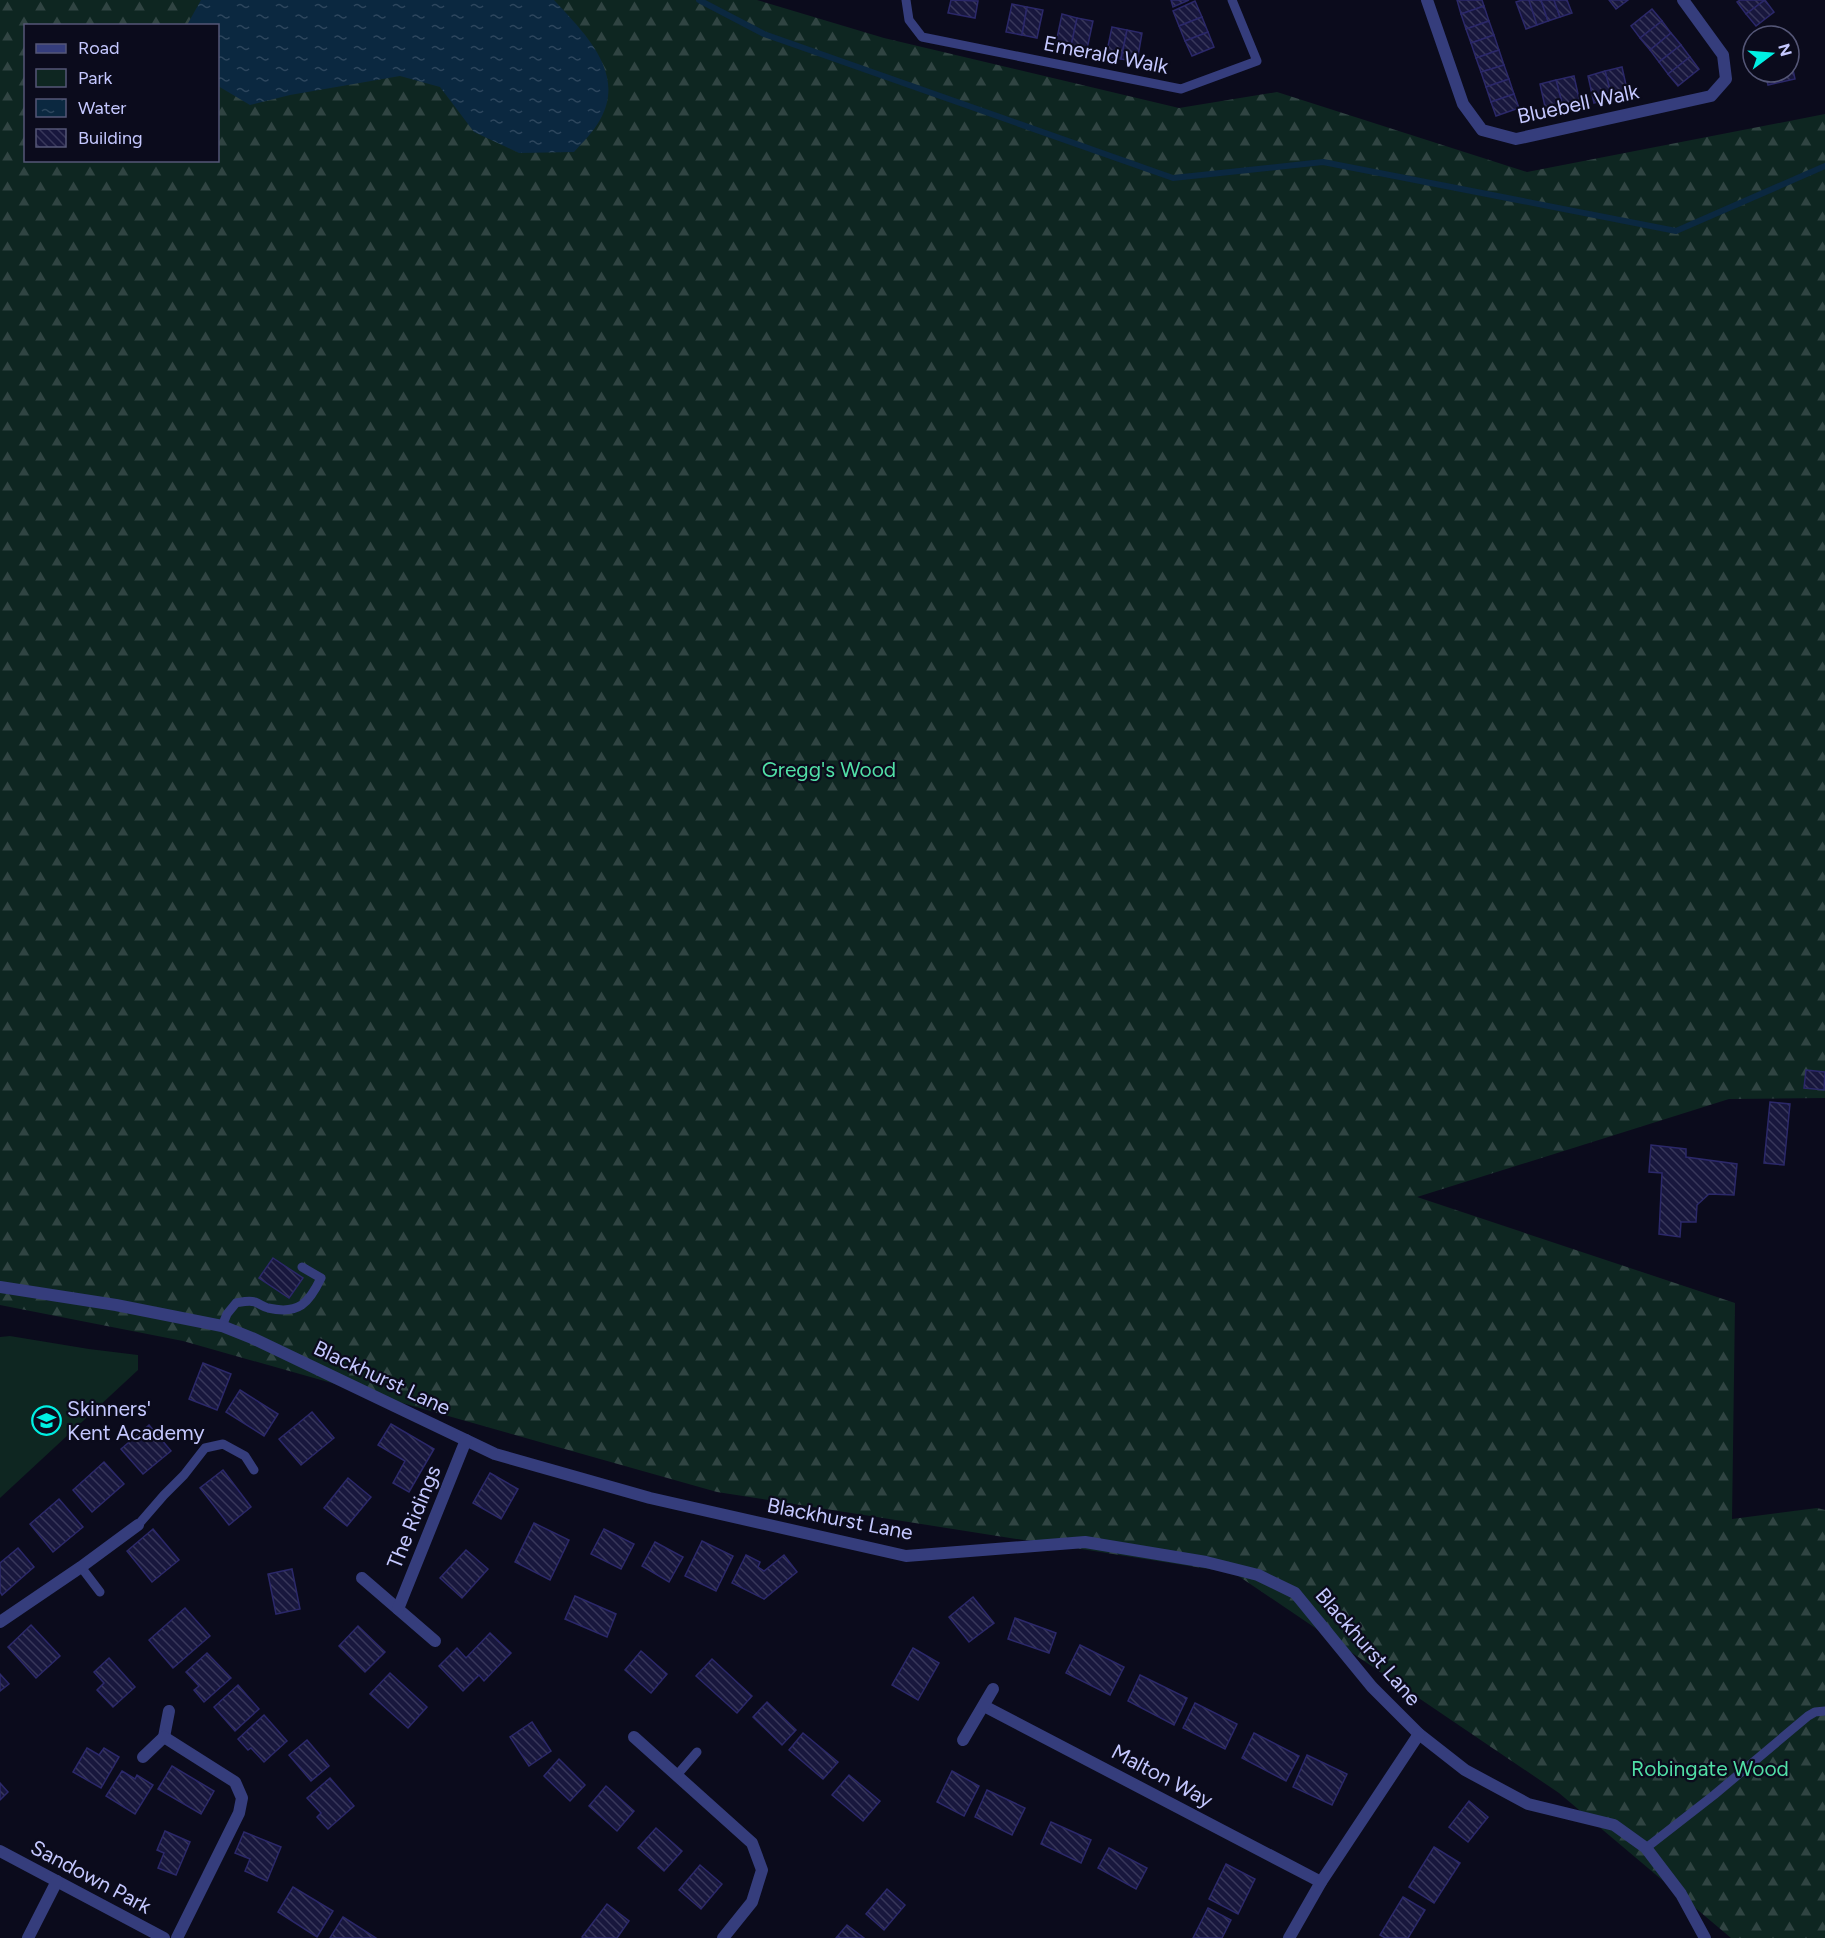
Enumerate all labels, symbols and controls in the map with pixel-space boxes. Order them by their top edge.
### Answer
legend [24,24,219,162]
north arrow [1741,24,1801,84]
street label: Emerald Walk [1042,30,1171,79]
text: Road [78,37,119,59]
text: N [1774,41,1796,59]
text: Park [78,67,113,89]
street label: Bluebell Walk [1515,78,1642,129]
text: Water [78,97,126,119]
text: Building [78,127,143,149]
park label: Gregg's Wood [762,757,896,782]
street label: Blackhurst Lane [310,1335,455,1420]
place label: Skinners' Kent Academy [67,1396,205,1445]
school or university icon: Skinners' Kent Academy [30,1405,62,1437]
street label: The Ridings [382,1462,446,1572]
street label: Blackhurst Lane [765,1492,915,1545]
street label: Blackhurst Lane [1310,1583,1426,1711]
street label: Malton Way [1107,1738,1217,1813]
park label: Robingate Wood [1631,1756,1789,1781]
street label: Sandown Park [27,1834,156,1919]

